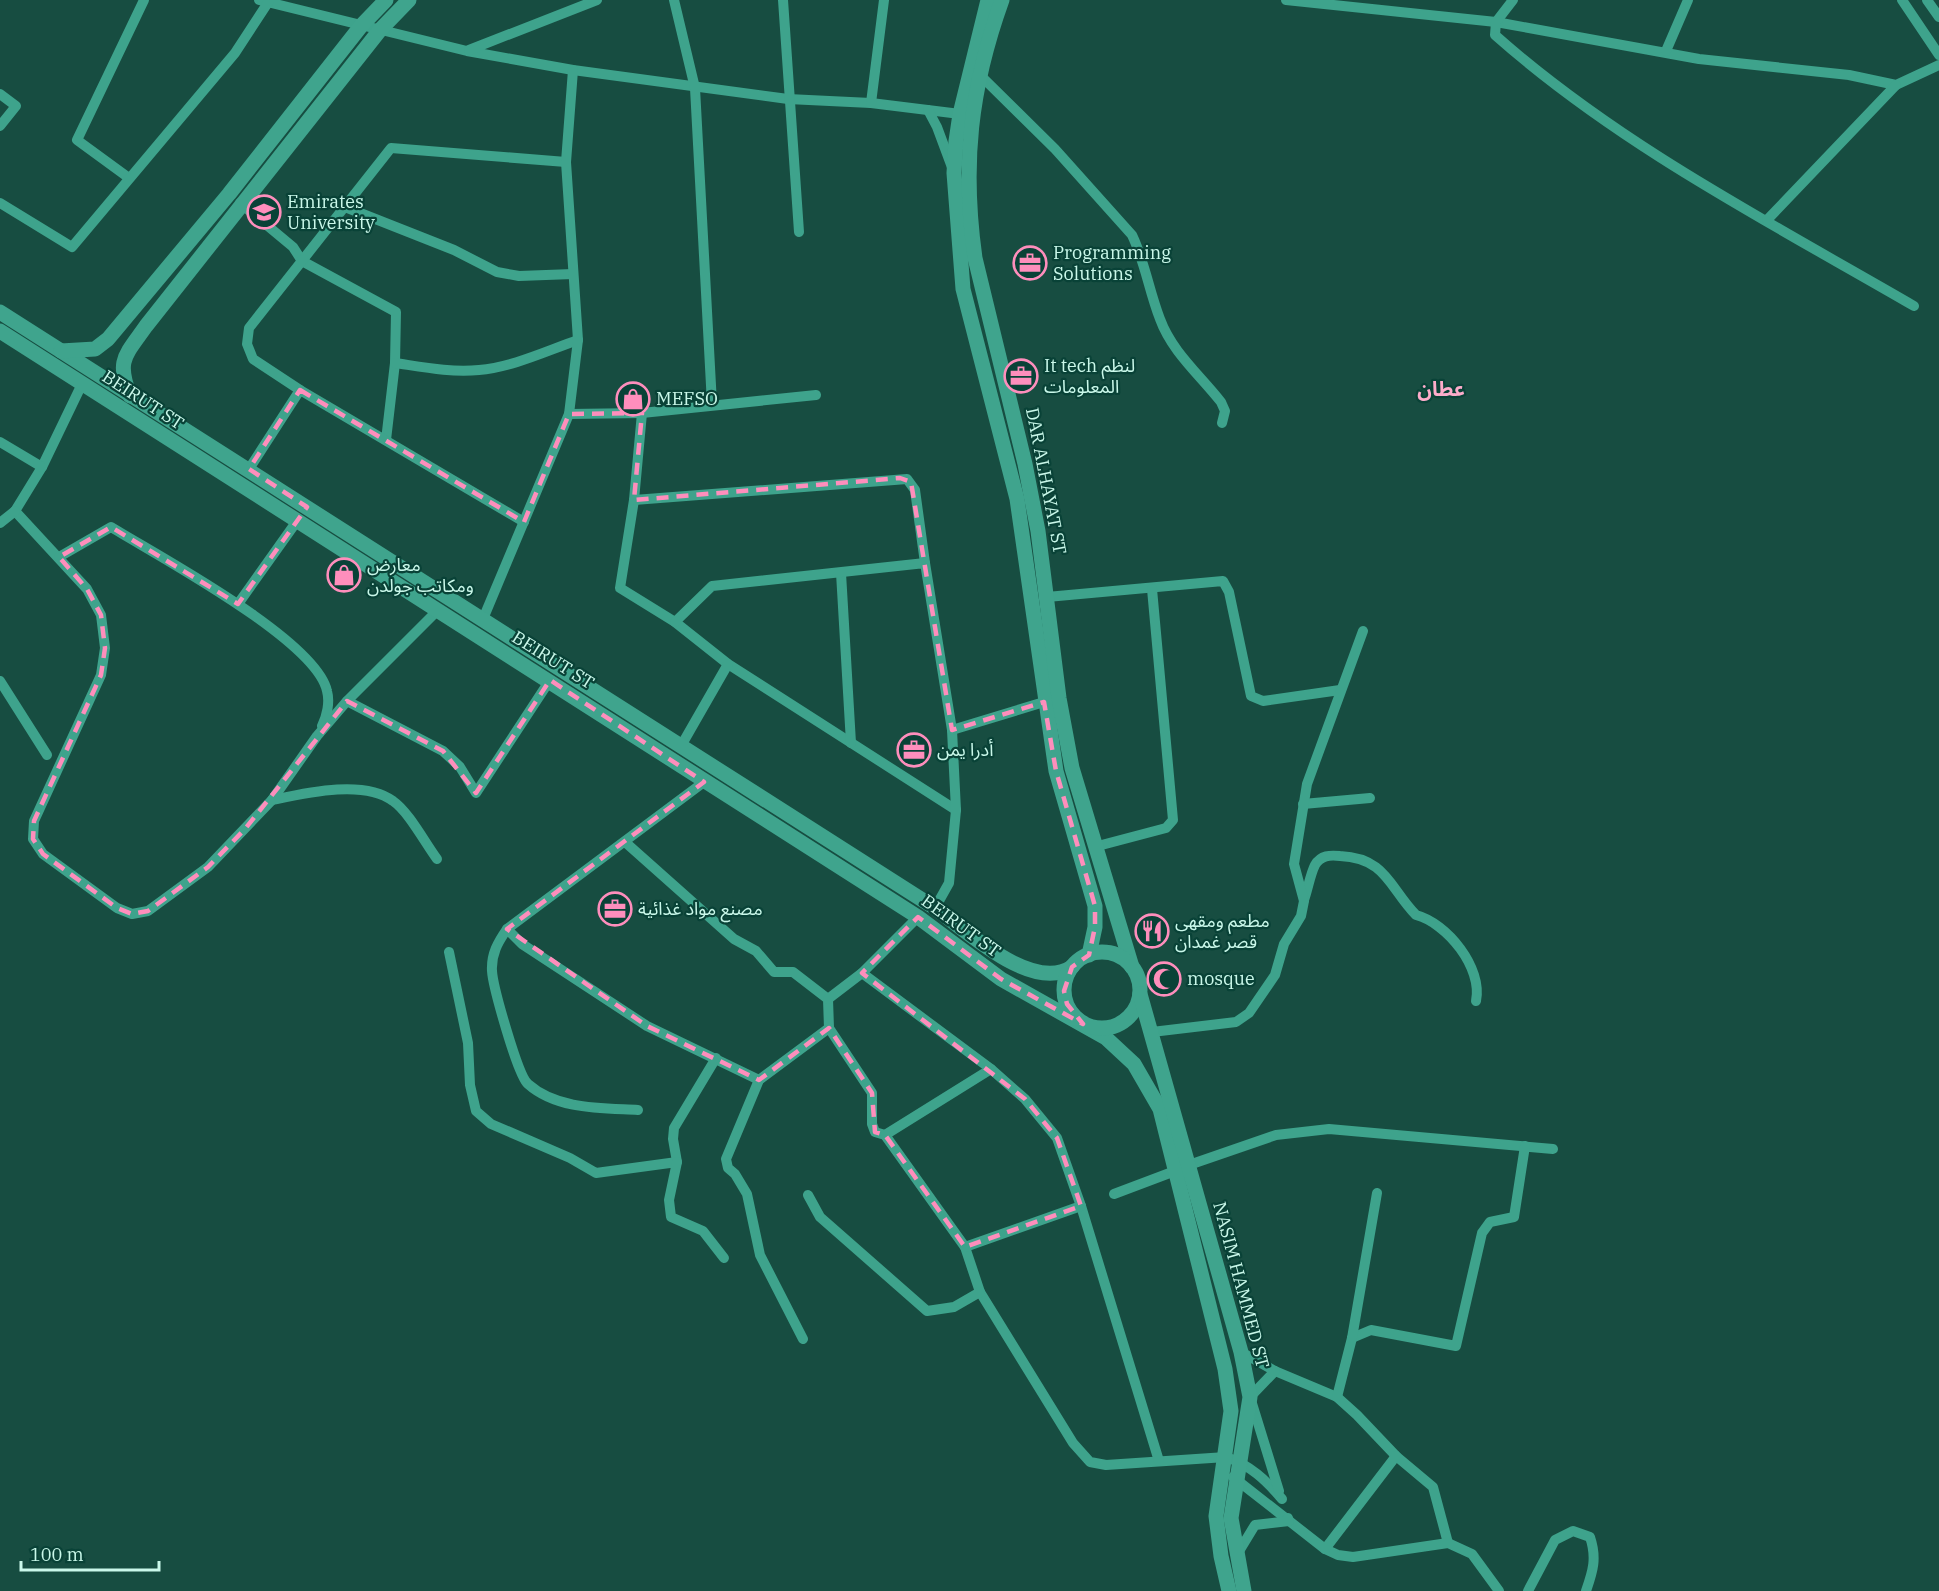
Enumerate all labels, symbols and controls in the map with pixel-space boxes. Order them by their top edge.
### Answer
place label: Emirates University [287,190,375,234]
school or university icon: Emirates University [246,194,282,230]
place label: Programming Solutions [1053,241,1171,285]
office icon: Programming Solutions [1012,245,1048,281]
place label: It tech لنظم المعلومات [1044,354,1135,398]
office icon: It tech لنظم المعلومات [1003,358,1039,394]
street label: BEIRUT ST [98,365,189,435]
district label: عطان [1417,375,1465,402]
shop icon: MEFSO [615,381,651,417]
place label: MEFSO [656,387,718,410]
street label: DAR ALHAYAT ST [1021,405,1072,557]
place label: معارض ومكاتب جولدن [367,553,474,597]
shop icon: معارض ومكاتب جولدن [326,557,362,593]
street label: BEIRUT ST [508,625,599,694]
office icon: أدرا يمن [896,732,932,768]
place label: أدرا يمن [937,738,993,761]
street label: BEIRUT ST [917,889,1006,962]
office icon: مصنع مواد غذائية [597,891,633,927]
place label: مصنع مواد غذائية [638,897,763,923]
place label: مطعم ومقهى قصر غمدان [1175,909,1270,953]
restaurant icon: مطعم ومقهى قصر غمدان [1134,913,1170,949]
mosque icon: mosque [1146,961,1182,997]
place label: mosque [1187,967,1255,990]
street label: NASIM HAMMED ST [1208,1199,1275,1371]
scale bar [21,1534,159,1572]
text: 100 m [30,1543,84,1566]

